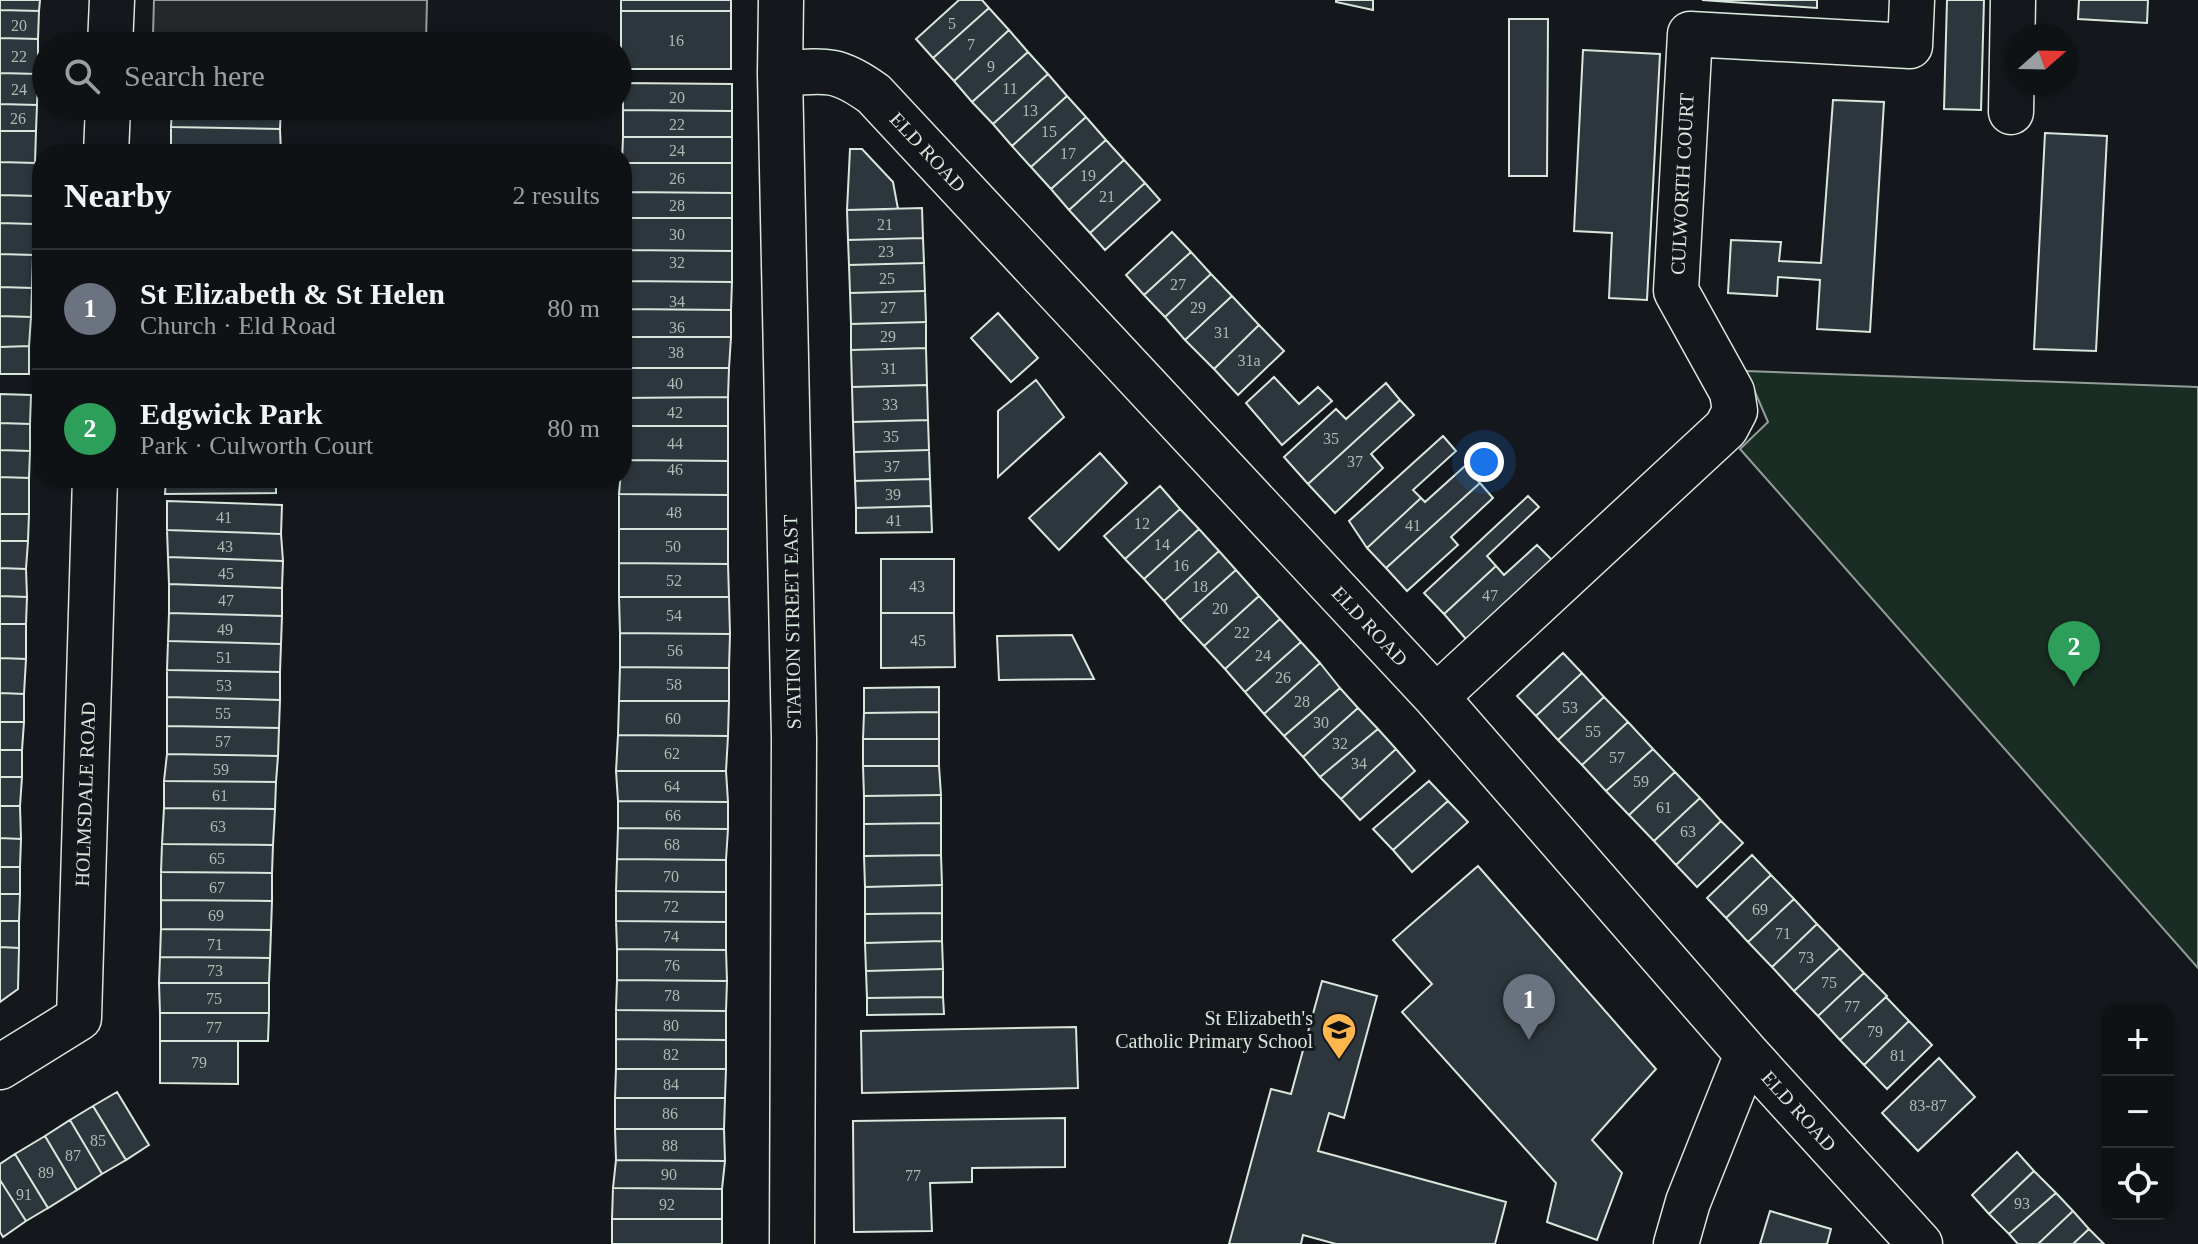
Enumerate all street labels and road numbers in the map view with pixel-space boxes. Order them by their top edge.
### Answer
street label: CULWORTH COURT [1666,92,1698,276]
street label: ELD ROAD [886,108,970,196]
street label: STATION STREET EAST [779,514,805,730]
street label: ELD ROAD [1328,582,1412,670]
street label: HOLMSDALE ROAD [71,701,99,887]
street label: ELD ROAD [1757,1066,1841,1156]

